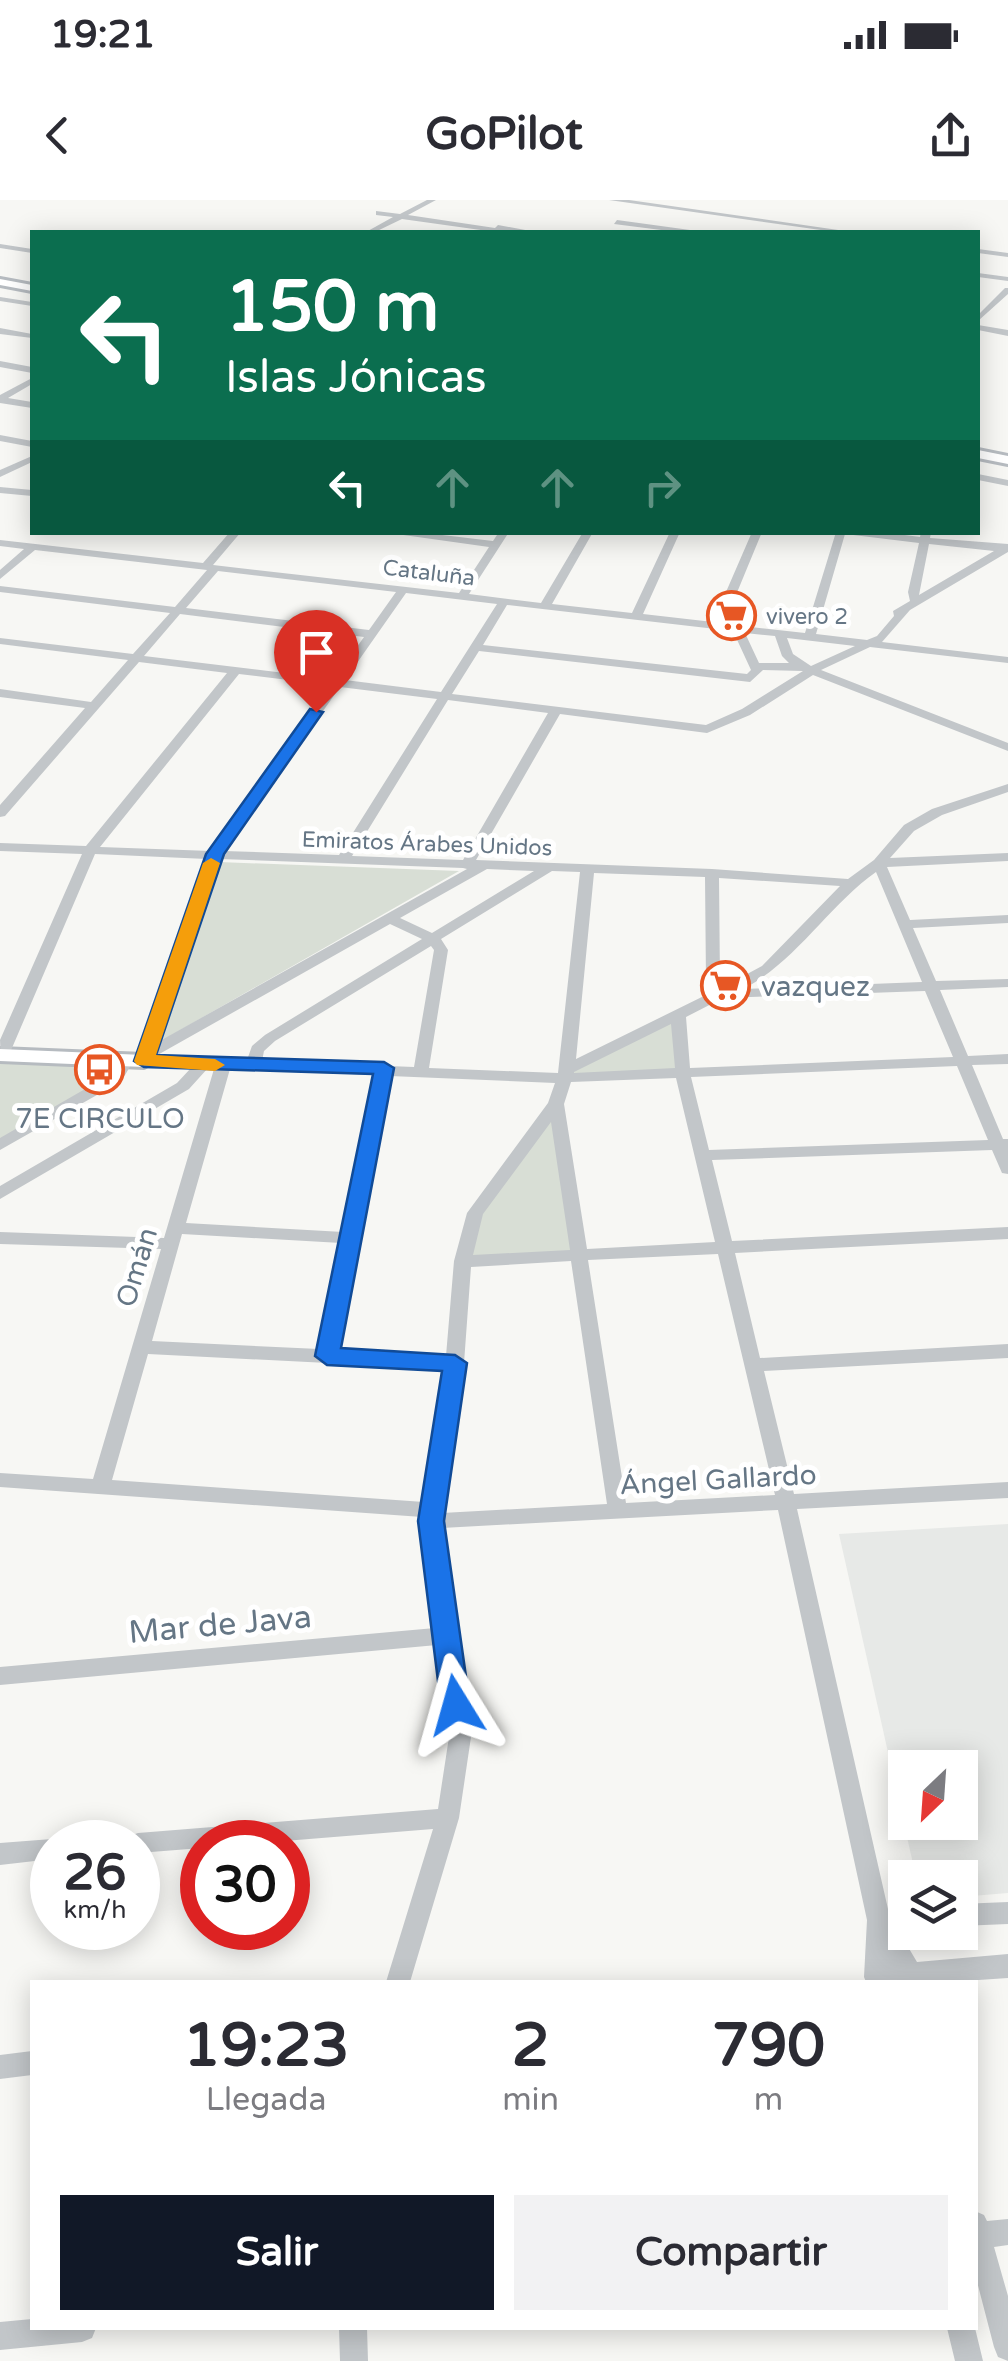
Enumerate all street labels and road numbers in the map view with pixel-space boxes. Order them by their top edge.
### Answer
street label: Cataluña [381,554,477,592]
street label: Emiratos Árabes Unidos [301,826,553,861]
street label: Omán [109,1224,165,1311]
street label: Ángel Gallardo [619,1458,817,1502]
street label: Mar de Java [127,1598,313,1652]

